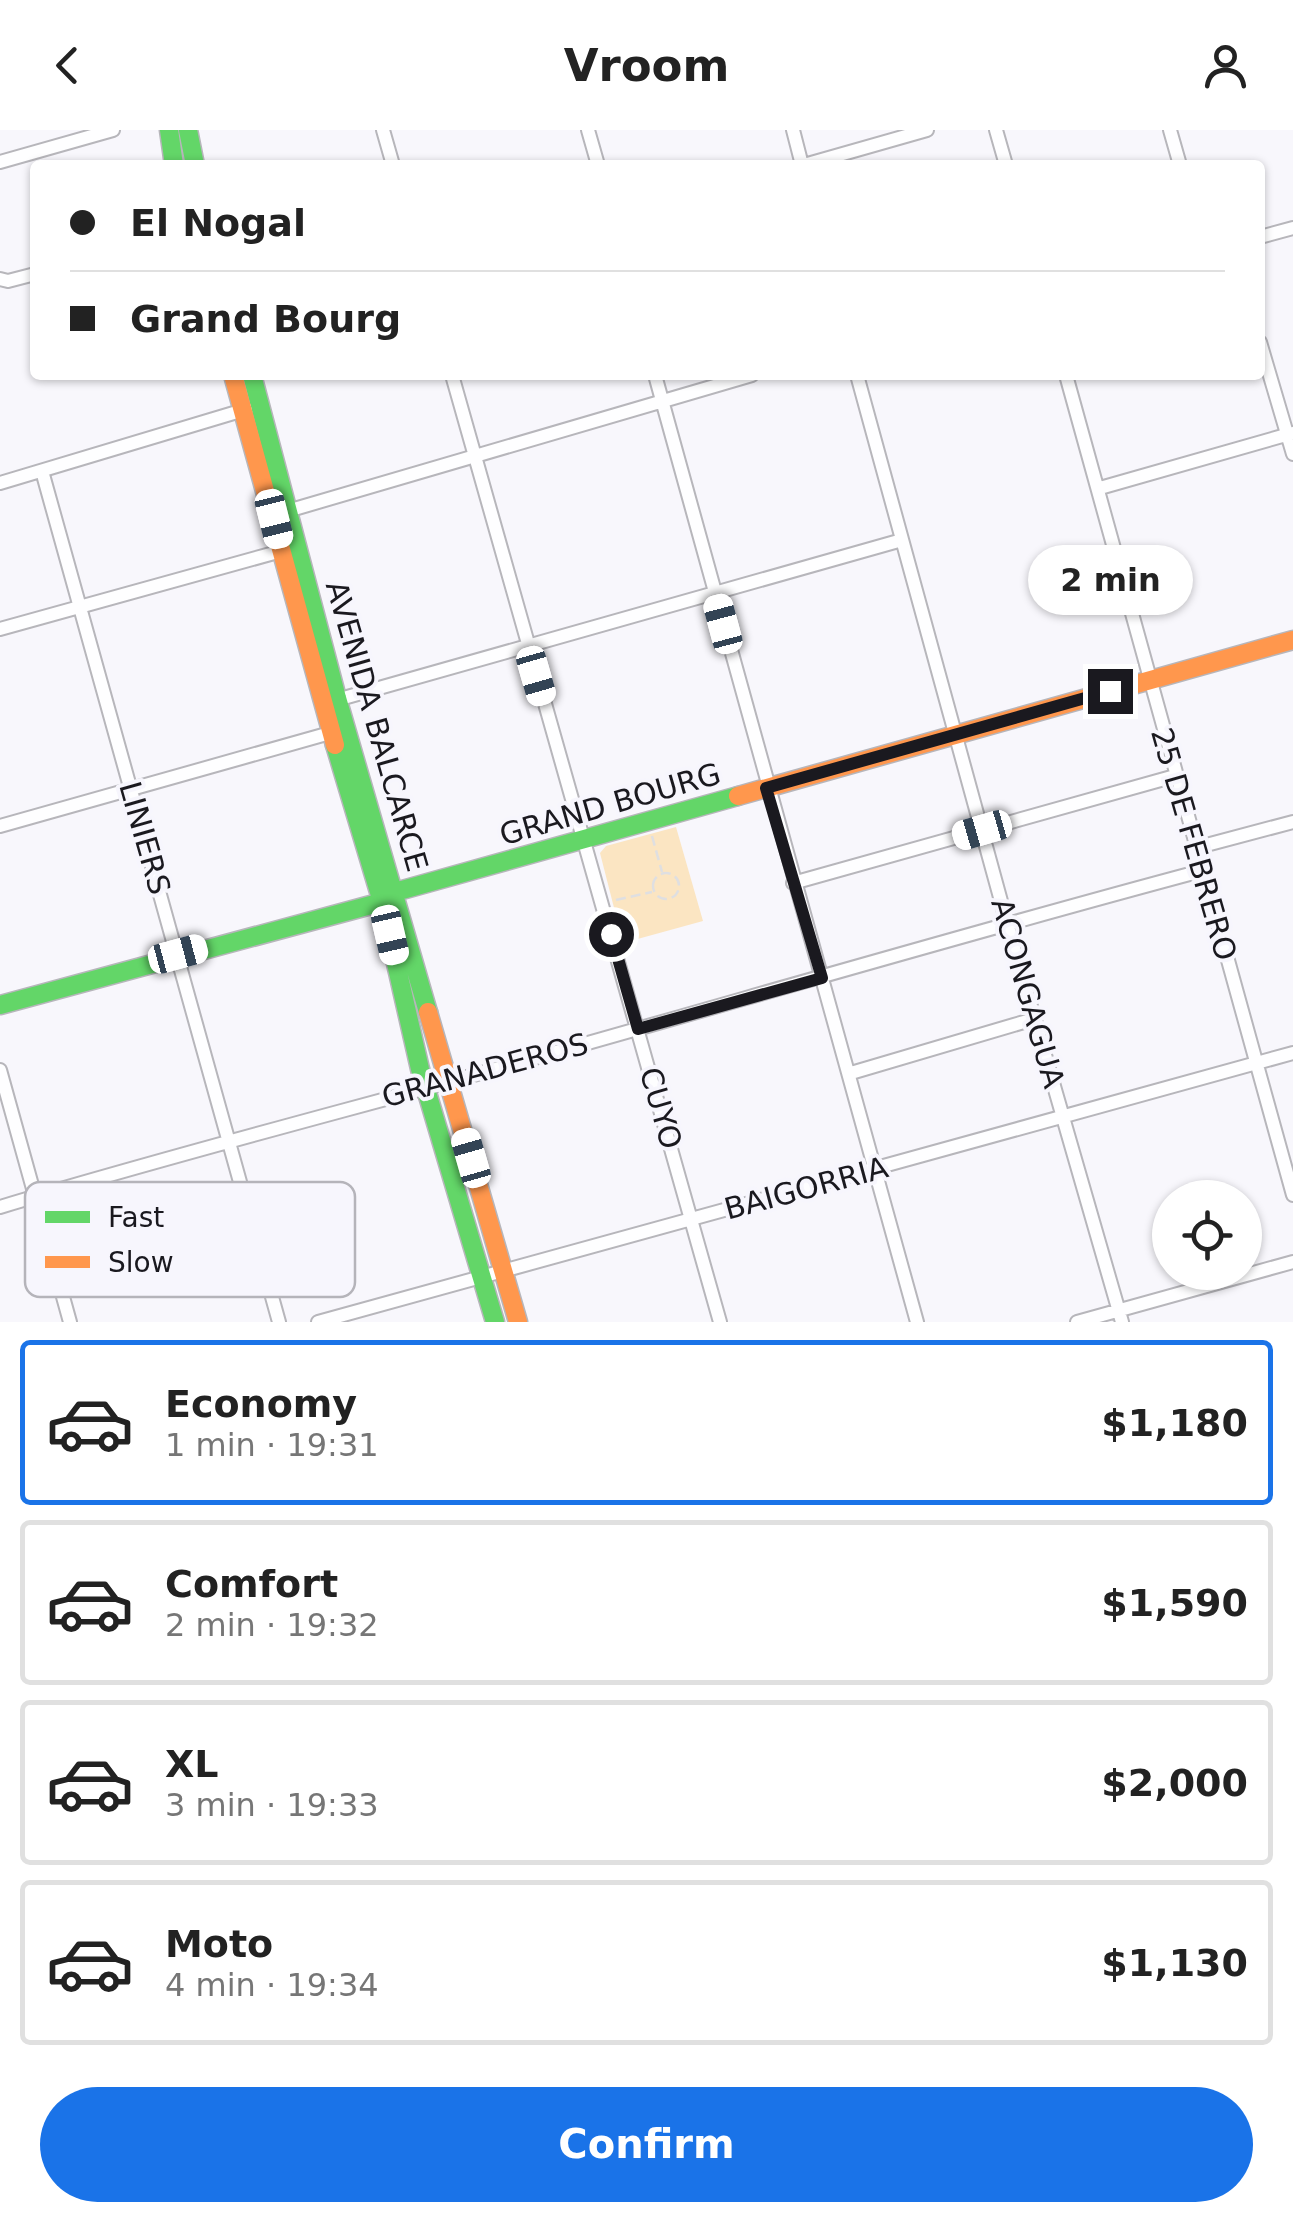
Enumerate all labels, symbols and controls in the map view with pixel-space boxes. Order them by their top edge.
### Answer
icon: back [40,38,95,93]
icon: person [1198,38,1253,93]
text: Vroom [564,39,729,92]
text: El Nogal [130,201,306,245]
text: Grand Bourg [130,297,401,341]
car [252,486,296,552]
callout: 2 min [1028,546,1192,616]
text: 2 min [1060,561,1161,599]
street label: AVENIDA BALCARCE [319,577,435,875]
car [701,591,745,657]
car [513,643,559,709]
route end [1088,669,1133,714]
street label: 25 DE FEBRERO [1144,724,1244,964]
street label: GRAND BOURG [495,756,725,852]
street label: LINIERS [112,778,178,898]
car [949,807,1015,853]
street label: ACONGAGUA [984,894,1072,1092]
car [369,902,411,968]
route start [589,912,634,957]
car [145,932,211,976]
street label: GRANADEROS [378,1026,592,1114]
street label: CUYO [633,1063,689,1153]
car [448,1125,494,1191]
street label: BAIGORRIA [720,1149,892,1227]
map controls [1152,1180,1262,1290]
button: locate [1152,1180,1262,1290]
legend [25,1182,355,1297]
text: Fast [108,1201,164,1234]
text: Slow [108,1246,174,1279]
icon: car [45,1378,135,1468]
text: Economy [165,1382,357,1426]
text: $1,180 [1101,1401,1248,1445]
text: 1 min · 19:31 [165,1426,379,1464]
icon: car [45,1558,135,1648]
text: Comfort [165,1562,338,1606]
text: $1,590 [1101,1581,1248,1625]
text: 2 min · 19:32 [165,1606,379,1644]
icon: car [45,1738,135,1828]
text: XL [165,1742,219,1786]
text: $2,000 [1101,1761,1248,1805]
text: 3 min · 19:33 [165,1786,379,1824]
icon: car [45,1918,135,2008]
text: Moto [165,1922,273,1966]
text: $1,130 [1101,1941,1248,1985]
text: 4 min · 19:34 [165,1966,379,2004]
button: Confirm [40,2087,1253,2202]

